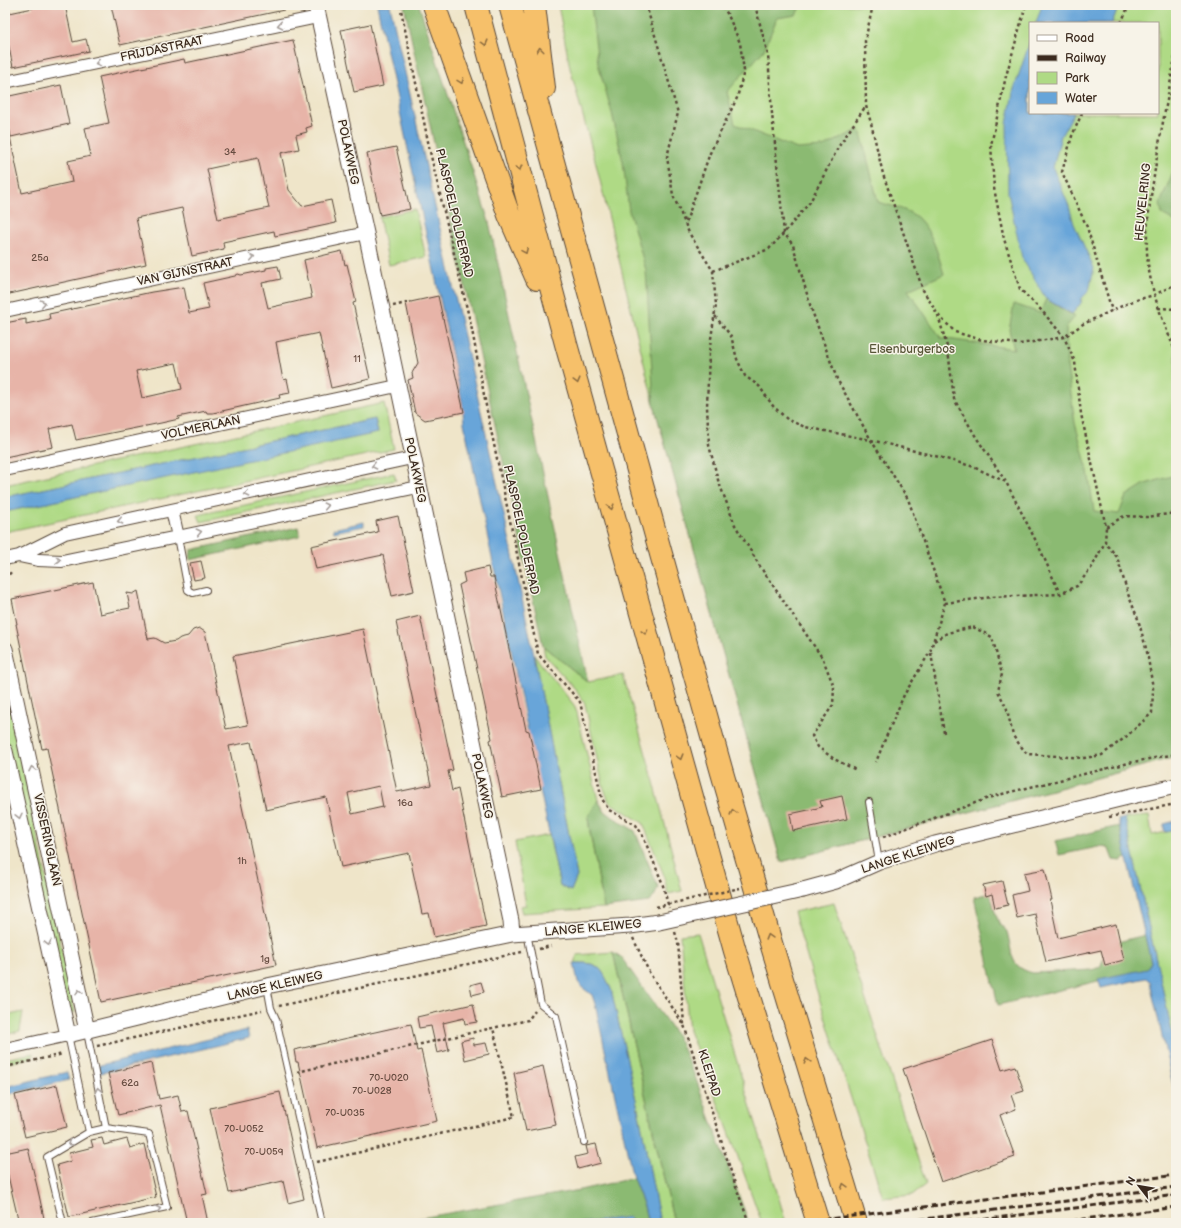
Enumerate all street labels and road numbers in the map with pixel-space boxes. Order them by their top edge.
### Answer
street label: FRIJDASTRAAT [119,33,206,65]
street label: POLAKWEG [334,118,362,186]
street label: PLASPOELPOLDERPAD [432,147,476,279]
street label: HEUVELRING [1131,162,1155,242]
street label: VAN GIJNSTRAAT [136,254,235,289]
street label: VOLMERLAAN [160,412,242,444]
street label: POLAKWEG [401,436,429,504]
street label: PLASPOELPOLDERPAD [500,464,542,596]
street label: POLAKWEG [468,752,496,820]
street label: VISSERINGLAAN [30,792,64,888]
street label: LANGE KLEIWEG [859,833,957,877]
street label: LANGE KLEIWEG [544,916,642,940]
street label: LANGE KLEIWEG [226,968,324,1004]
street label: KLEIPAD [694,1047,724,1099]

